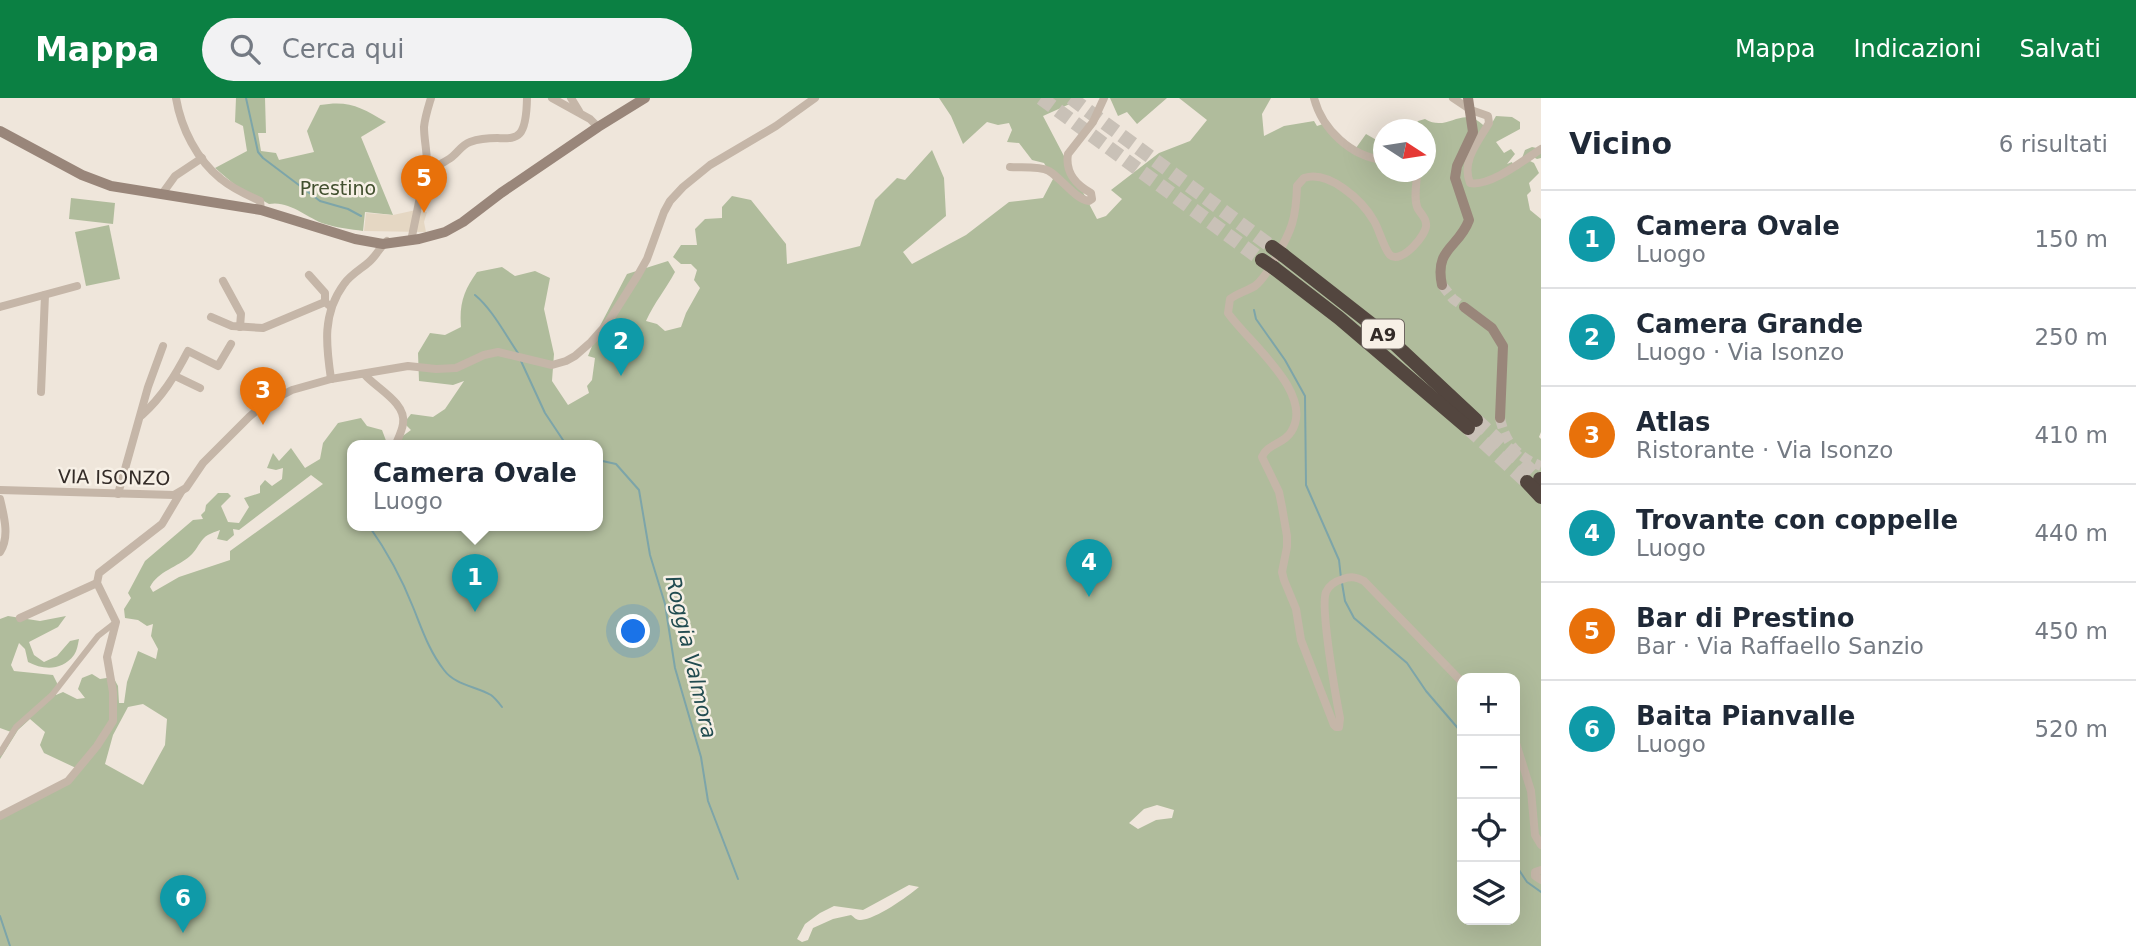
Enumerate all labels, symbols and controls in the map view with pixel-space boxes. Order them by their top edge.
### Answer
search box [202,18,692,81]
text: Mappa [35,30,160,69]
icon: search [226,30,264,68]
text: Cerca qui [282,34,405,64]
text: Mappa [1735,35,1815,63]
text: Indicazioni [1853,35,1981,63]
text: Salvati [2019,35,2101,63]
north arrow [1373,119,1436,182]
text: Vicino [1569,126,1672,161]
text: 6 risultati [1999,131,2108,157]
pin: 5 [401,155,447,213]
park label: Prestino [300,177,376,199]
text: Camera Ovale [1636,211,1840,241]
text: 1 [1584,226,1600,252]
text: 150 m [2034,226,2108,252]
text: Luogo [1636,241,1706,267]
text: Camera Grande [1636,309,1863,339]
pin: 2 [598,318,644,376]
road number: A9 [1362,320,1404,348]
text: 2 [1584,324,1600,350]
text: 250 m [2034,324,2108,350]
text: Luogo · Via Isonzo [1636,339,1844,365]
pin: 3 [240,367,286,425]
text: Atlas [1636,407,1710,437]
text: 3 [1584,422,1600,448]
text: 410 m [2034,422,2108,448]
text: Ristorante · Via Isonzo [1636,437,1893,463]
popup [347,440,603,531]
text: Camera Ovale [373,458,577,488]
street label: VIA ISONZO [58,465,170,489]
text: Luogo [373,488,443,514]
text: Trovante con coppelle [1636,505,1958,535]
text: 4 [1584,520,1600,546]
text: 440 m [2034,520,2108,546]
text: Luogo [1636,535,1706,561]
pin: 4 [1066,539,1112,597]
pin: 1 [452,554,498,612]
water label: Roggia Valmora [661,573,721,741]
text: Bar di Prestino [1636,603,1855,633]
your location [616,614,650,648]
text: 5 [1584,618,1600,644]
text: 450 m [2034,618,2108,644]
text: Bar · Via Raffaello Sanzio [1636,633,1924,659]
map controls [1457,673,1520,925]
button: + [1457,673,1520,736]
text: Baita Pianvalle [1636,701,1855,731]
text: 6 [1584,716,1600,742]
text: 520 m [2034,716,2108,742]
text: Luogo [1636,731,1706,757]
button: − [1457,736,1520,799]
button: locate [1457,799,1520,862]
button: layers [1457,862,1520,925]
pin: 6 [160,875,206,933]

